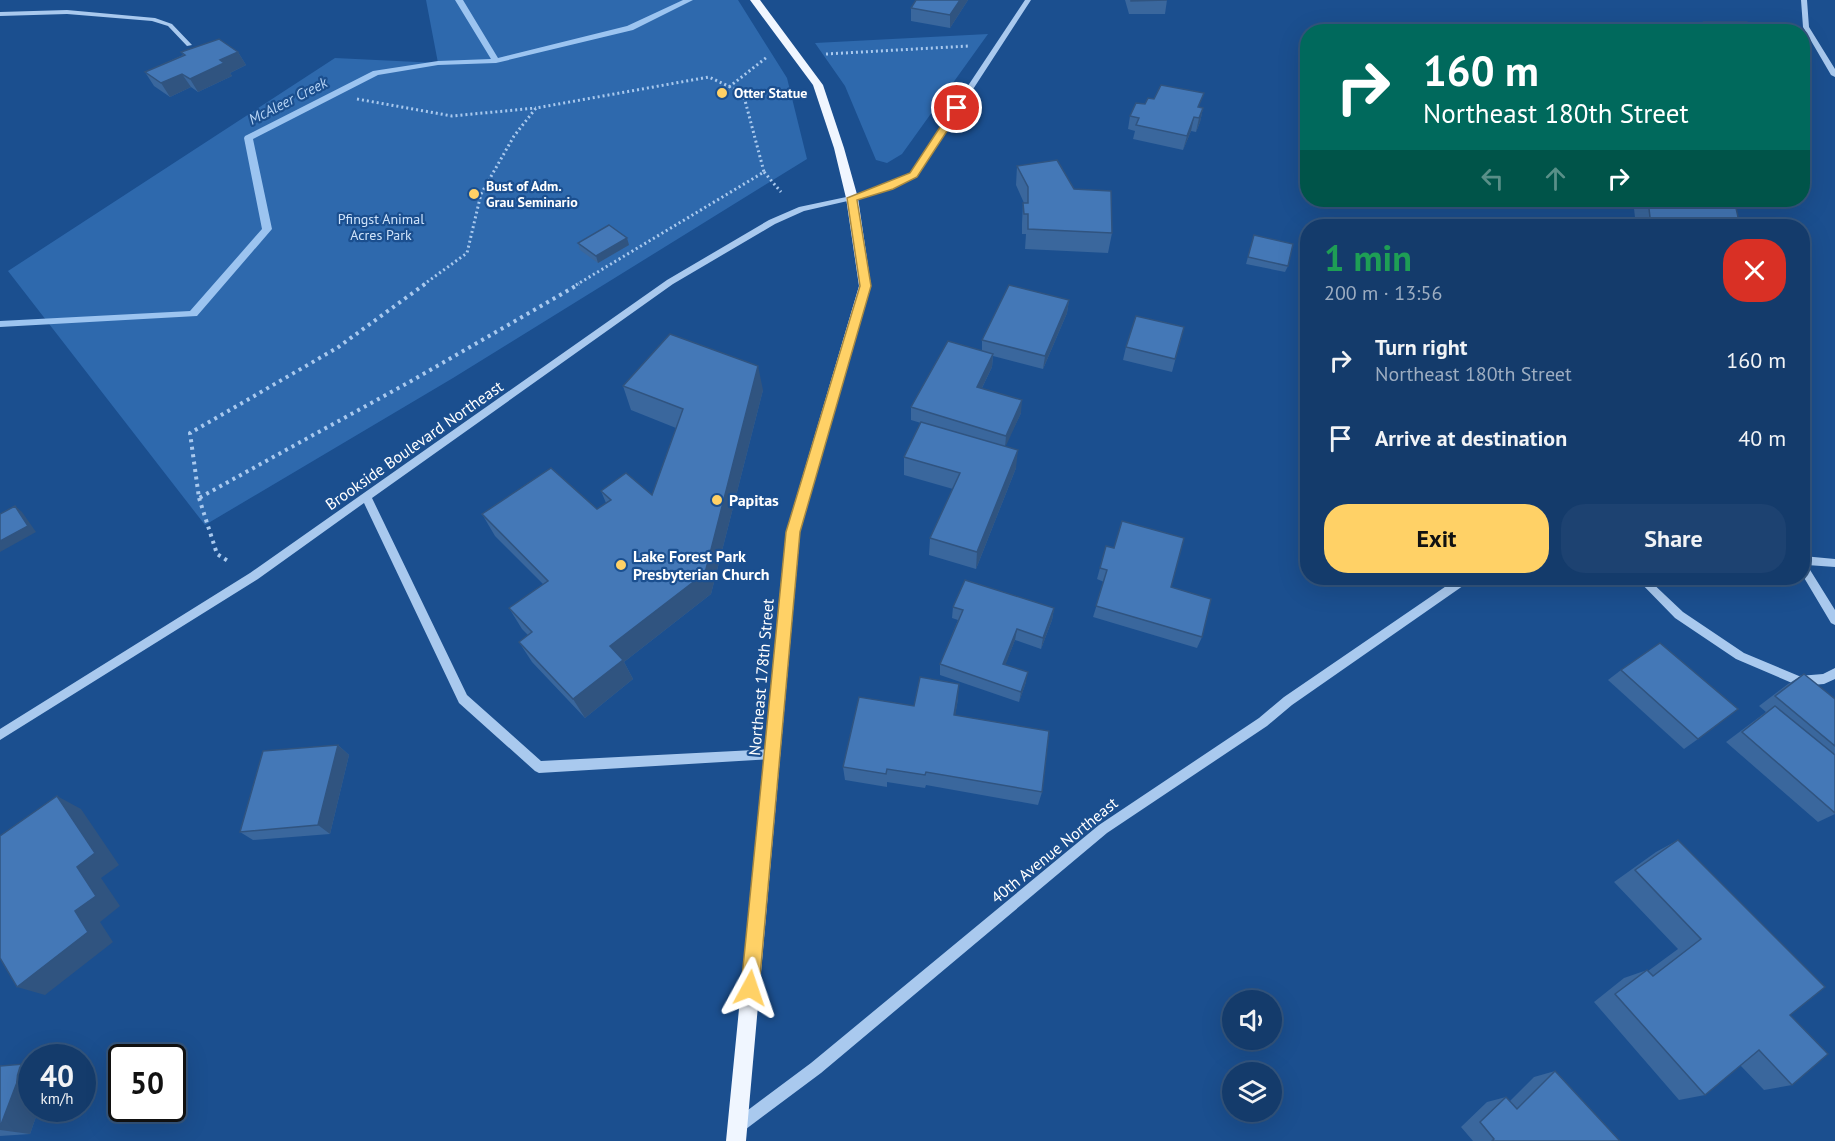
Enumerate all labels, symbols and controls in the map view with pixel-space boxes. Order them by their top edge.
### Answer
text: 160 m [1423,43,1539,98]
icon: right [1324,48,1402,126]
water label: McAleer Creek [245,72,332,129]
pin [931,82,982,133]
place label: Otter Statue [734,84,807,102]
marker: Otter Statue [715,86,729,100]
icon: arrive [940,91,973,124]
text: Northeast 180th Street [1423,96,1689,130]
icon: left [1476,162,1509,195]
icon: ahead [1539,162,1572,195]
icon: right [1602,162,1635,195]
place label: Bust of Adm. Grau Seminario [486,177,578,211]
marker: Bust of Adm. Grau Seminario [467,187,481,201]
park label: Pfingst Animal Acres Park [338,210,424,244]
text: 1 min [1324,234,1412,281]
button: close [1723,239,1786,302]
text: 200 m · 13:56 [1324,280,1442,306]
text: Turn right [1375,333,1467,361]
icon: right [1324,344,1357,377]
text: 160 m [1726,346,1786,374]
text: Northeast 180th Street [1375,361,1572,387]
street label: Brookside Boulevard Northeast [321,376,507,514]
icon: arrive [1324,422,1357,455]
text: Arrive at destination [1375,424,1567,452]
text: 40 m [1738,424,1786,452]
place label: Papitas [729,490,779,510]
marker: Papitas [710,493,724,507]
button: Exit [1324,504,1549,573]
button: Share [1561,504,1786,573]
place label: Lake Forest Park Presbyterian Church [633,546,770,584]
marker: Lake Forest Park Presbyterian Church [614,558,628,572]
street label: Northeast 178th Street [744,597,778,756]
street label: 40th Avenue Northeast [987,792,1122,907]
position arrow [718,956,782,1020]
map controls [1222,990,1282,1122]
button: sound [1222,990,1282,1050]
speed limit sign: 50 [108,1044,186,1122]
text: 40 [40,1056,74,1095]
button: layers [1222,1062,1282,1122]
text: km/h [41,1089,73,1108]

